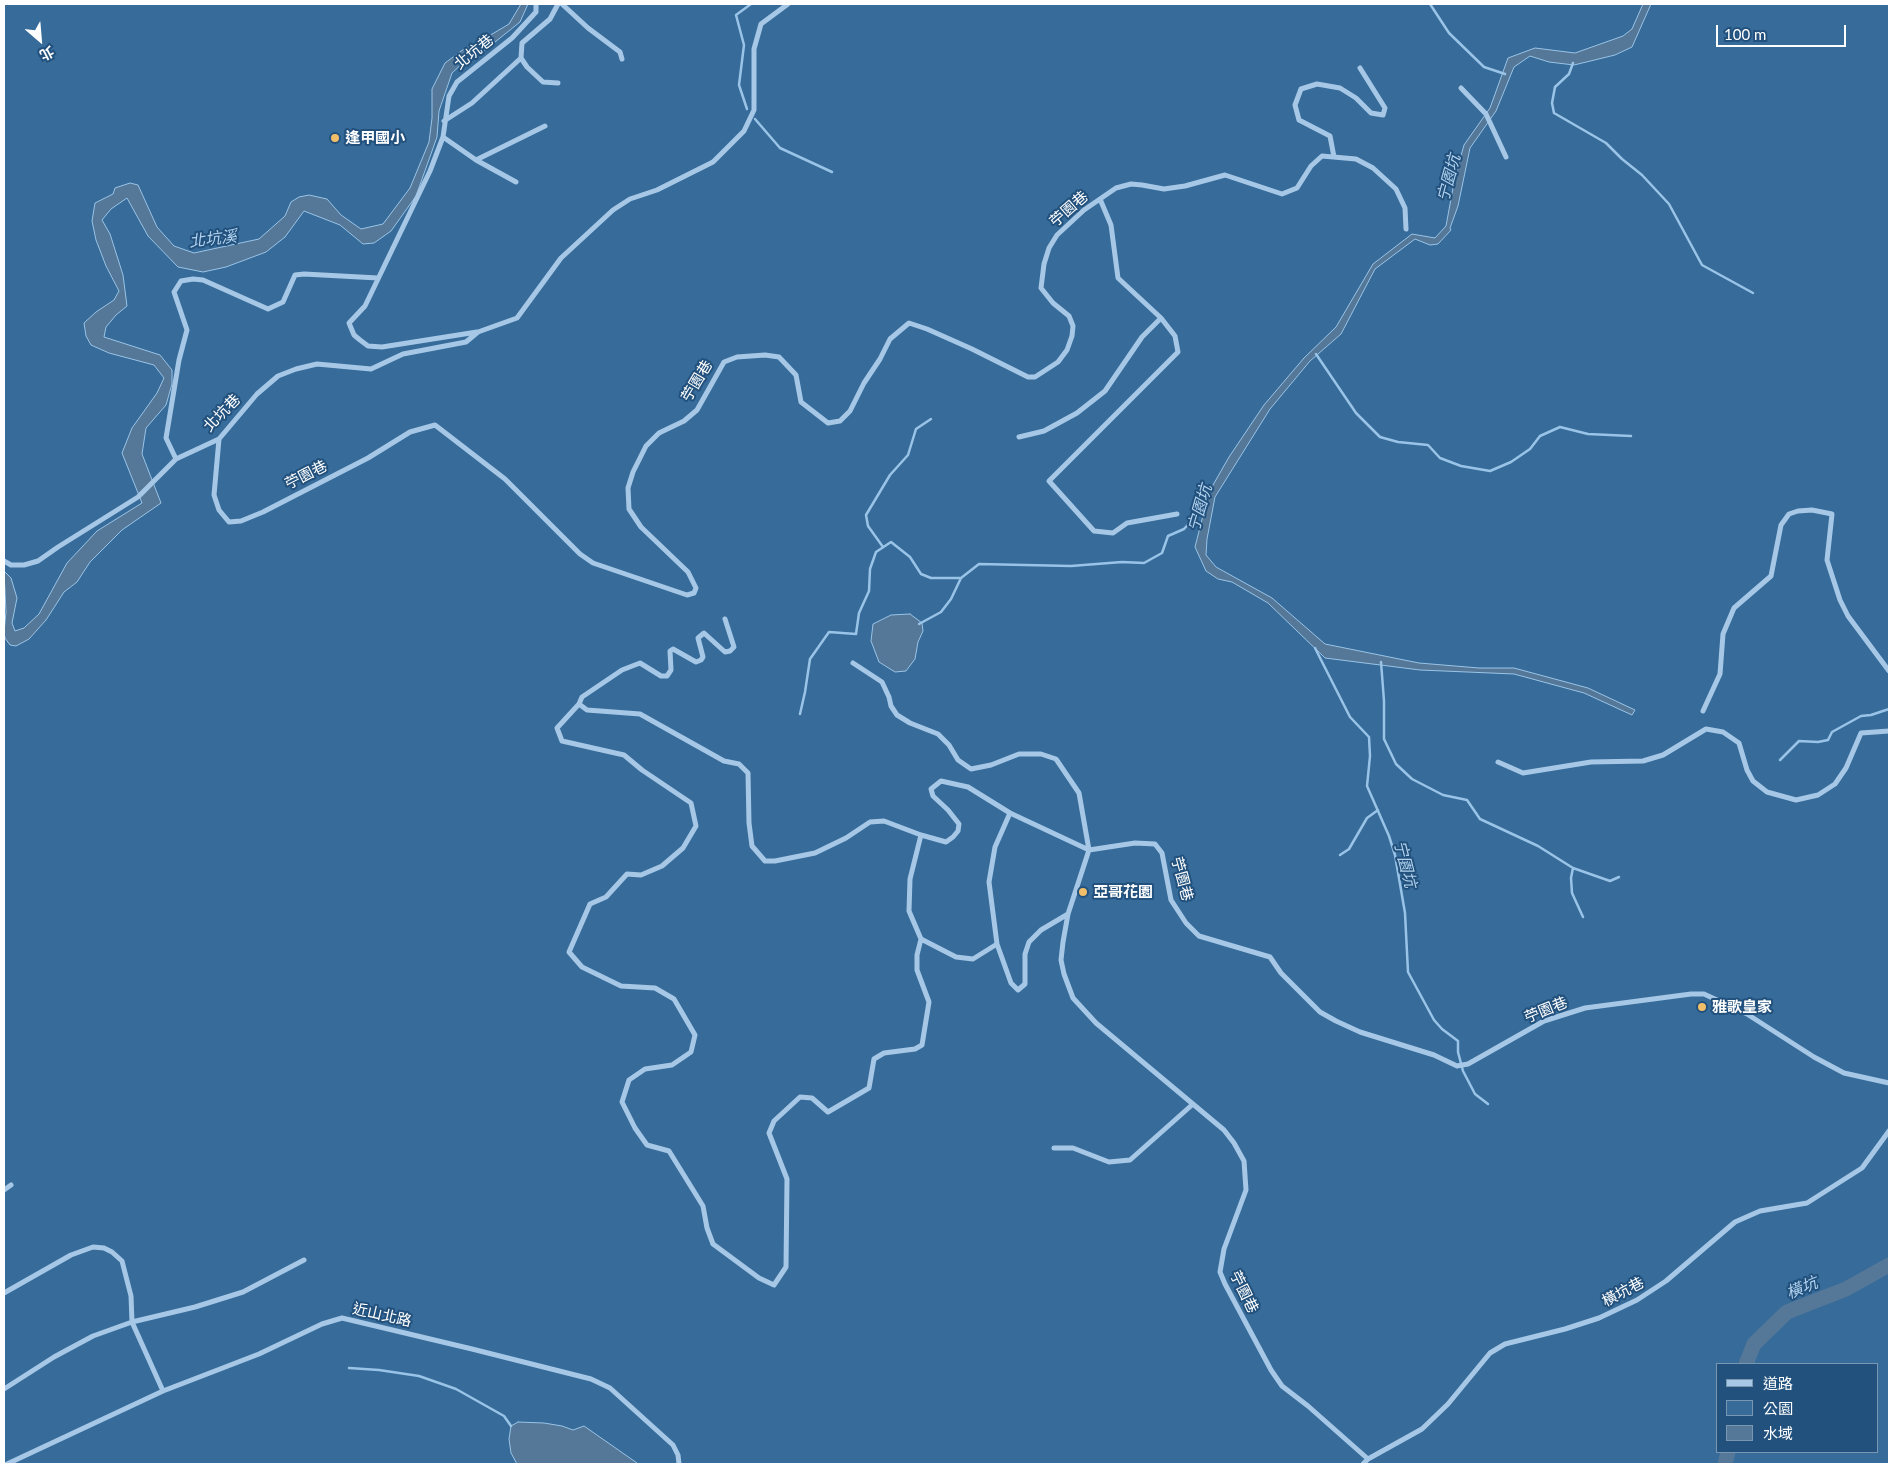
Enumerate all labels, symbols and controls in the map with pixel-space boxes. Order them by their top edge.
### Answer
north arrow [15,15,65,65]
scale bar [1718,15,1848,47]
text: 100 m [1724,25,1766,43]
street label: 北坑巷 [451,31,497,73]
text: 北 [37,43,57,65]
place label: 逢甲國小 [345,129,405,147]
marker: 逢甲國小 [329,132,341,144]
water label: 宁園坑 [1434,152,1464,204]
street label: 苧園巷 [1046,187,1092,231]
water label: 北坑溪 [188,227,238,251]
street label: 苧園巷 [678,357,716,405]
street label: 北坑巷 [200,391,244,435]
street label: 苧園巷 [282,457,330,493]
water label: 宁園坑 [1184,482,1216,534]
water label: 宁園坑 [1390,838,1420,890]
street label: 苧園巷 [1167,855,1197,903]
place label: 亞哥花園 [1093,883,1153,901]
marker: 亞哥花園 [1077,886,1089,898]
street label: 苧園巷 [1522,993,1570,1027]
place label: 雅歌皇家 [1712,998,1772,1016]
marker: 雅歌皇家 [1696,1001,1708,1013]
street label: 苧園巷 [1226,1268,1262,1316]
street label: 橫坑巷 [1599,1273,1647,1311]
water label: 橫坑 [1784,1273,1820,1303]
street label: 近山北路 [351,1299,413,1331]
legend [1716,1363,1878,1453]
text: 道路 [1763,1374,1793,1392]
text: 公園 [1763,1399,1793,1417]
text: 水域 [1763,1424,1793,1442]

